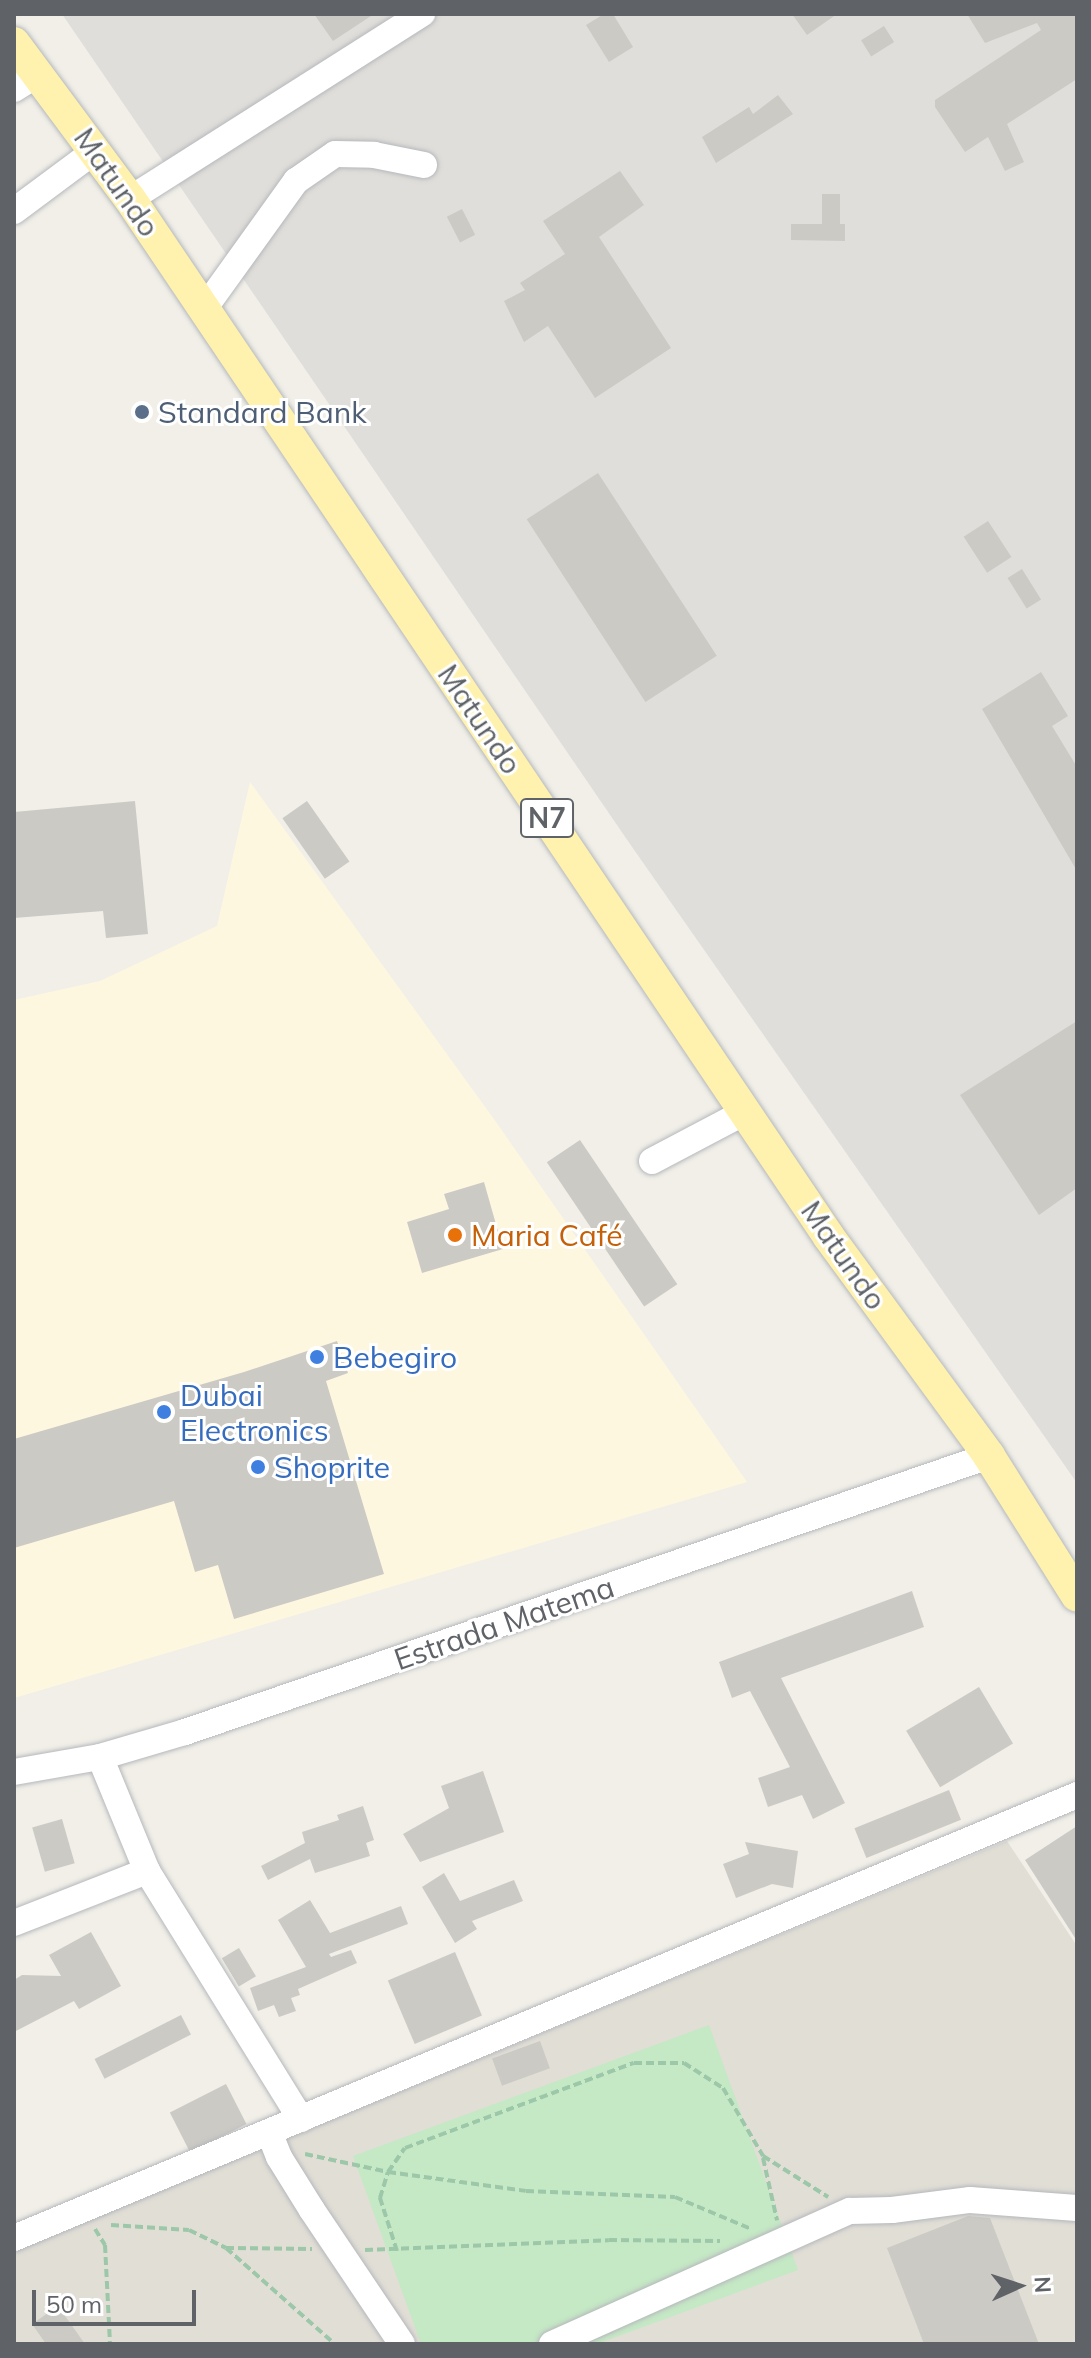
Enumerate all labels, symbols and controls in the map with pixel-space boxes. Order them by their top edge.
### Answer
street label: Matundo [67,121,167,243]
place label: Standard Bank [158,394,367,430]
marker: Standard Bank [133,403,151,421]
street label: Matundo [430,657,530,781]
road number: N7 [519,794,575,842]
street label: Matundo [794,1194,894,1316]
place label: Maria Café [471,1217,623,1253]
marker: Maria Café [446,1226,464,1244]
place label: Bebegiro [333,1339,457,1375]
marker: Bebegiro [308,1348,326,1366]
place label: Dubai Electronics [180,1377,329,1448]
marker: Dubai Electronics [155,1403,173,1421]
place label: Shoprite [274,1449,390,1485]
marker: Shoprite [249,1458,267,1476]
street label: Estrada Matema [389,1569,619,1677]
north arrow [979,2246,1059,2326]
scale bar [36,2274,200,2324]
text: N [1029,2276,1057,2294]
text: 50 m [46,2289,102,2319]

